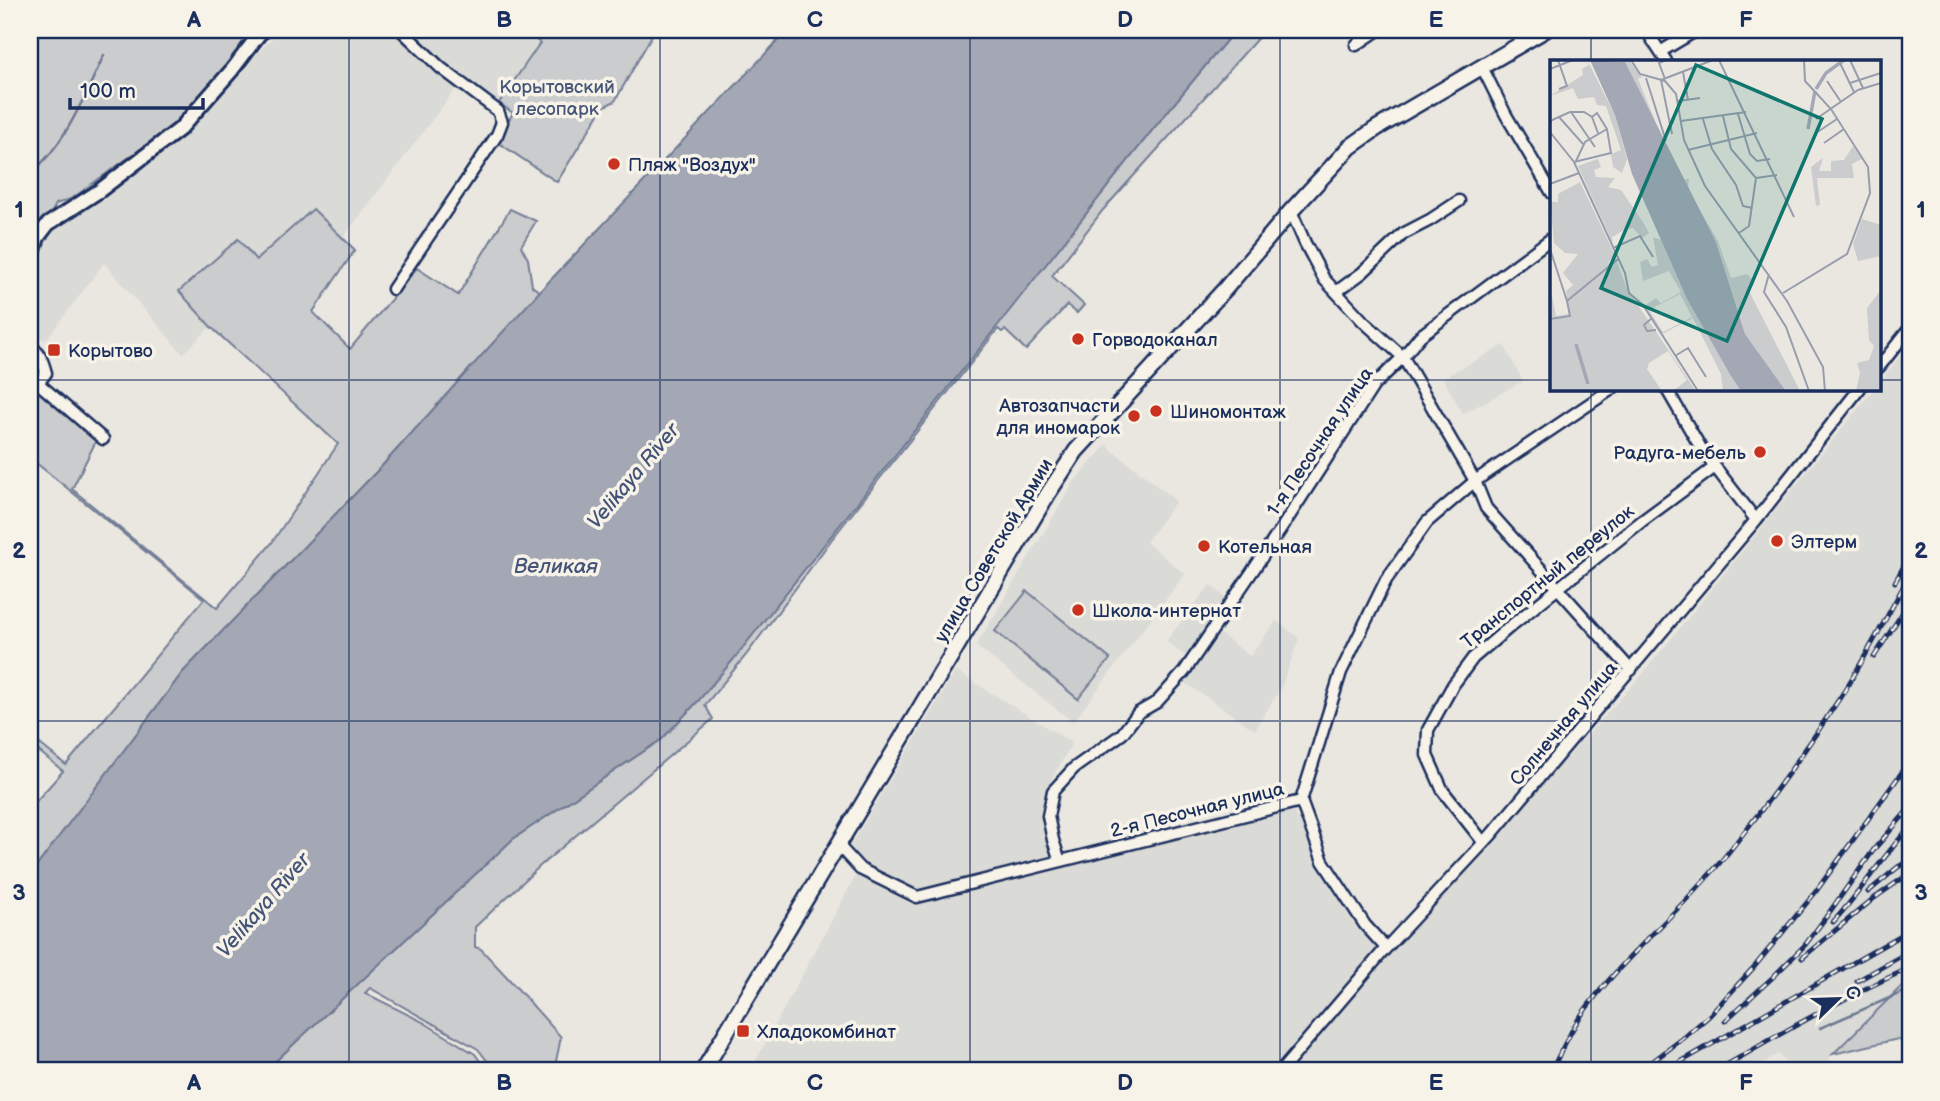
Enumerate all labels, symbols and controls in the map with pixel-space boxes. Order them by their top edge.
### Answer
text: A [186,6,202,34]
text: B [496,6,512,34]
text: C [807,6,823,34]
text: D [1117,6,1133,34]
text: E [1429,6,1444,34]
text: F [1739,6,1753,34]
inset map [1550,60,1881,390]
scale bar [70,66,203,110]
park label: Корытовский лесопарк [499,76,615,121]
text: 100 m [80,79,136,104]
place label: Пляж "Воздух" [628,154,756,177]
marker: Пляж "Воздух" [606,156,622,172]
text: 1 [14,196,24,224]
text: 1 [1916,196,1926,224]
place label: Горводоканал [1092,329,1218,352]
marker: Горводоканал [1070,331,1086,347]
place label: Корытово [68,340,153,363]
marker: Корытово [46,342,62,358]
street label: 1-я Песочная улица [1262,363,1378,520]
place label: Автозапчасти для иномарок [996,395,1120,440]
place label: Шиномонтаж [1170,401,1287,424]
marker: Шиномонтаж [1148,403,1164,419]
marker: Автозапчасти для иномарок [1126,408,1142,424]
water label: Velikaya River [582,417,686,534]
place label: Радуга-мебель [1613,442,1747,465]
marker: Радуга-мебель [1752,444,1768,460]
street label: улица Советской Армии [930,455,1058,647]
street label: Транспортный переулок [1457,500,1639,654]
place label: Элтерм [1791,531,1857,554]
marker: Элтерм [1769,533,1785,549]
place label: Котельная [1218,536,1312,559]
text: 2 [12,537,26,565]
text: 2 [1914,537,1928,565]
marker: Котельная [1196,538,1212,554]
water label: Великая [514,554,598,579]
place label: Школа-интернат [1092,600,1241,623]
marker: Школа-интернат [1070,602,1086,618]
street label: Солнечная улица [1506,657,1623,791]
street label: 2-я Песочная улица [1108,778,1286,843]
water label: Velikaya River [211,847,316,963]
text: 3 [12,879,26,907]
text: 3 [1914,879,1928,907]
north arrow [1804,964,1874,1034]
text: С [1839,982,1865,1004]
place label: Хладокомбинат [757,1021,896,1044]
marker: Хладокомбинат [735,1023,751,1039]
text: A [186,1069,202,1097]
text: B [496,1069,512,1097]
text: C [807,1069,823,1097]
text: D [1117,1069,1133,1097]
text: E [1429,1069,1444,1097]
text: F [1739,1069,1753,1097]

